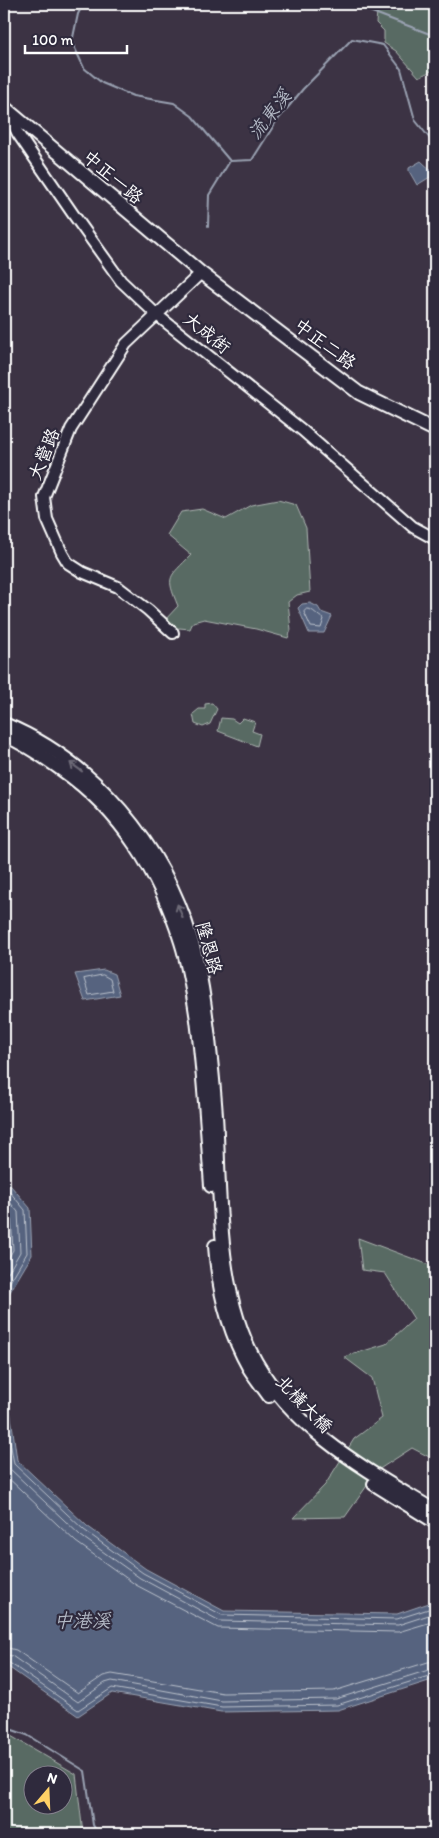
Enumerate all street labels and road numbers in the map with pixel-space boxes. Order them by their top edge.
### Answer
street label: 中正一路 [78,145,148,209]
street label: 大成街 [179,307,235,359]
street label: 中正二路 [290,314,360,374]
street label: 大營路 [24,425,64,483]
street label: 隆恩路 [191,919,227,977]
street label: 北橫大橋 [271,1370,337,1438]

